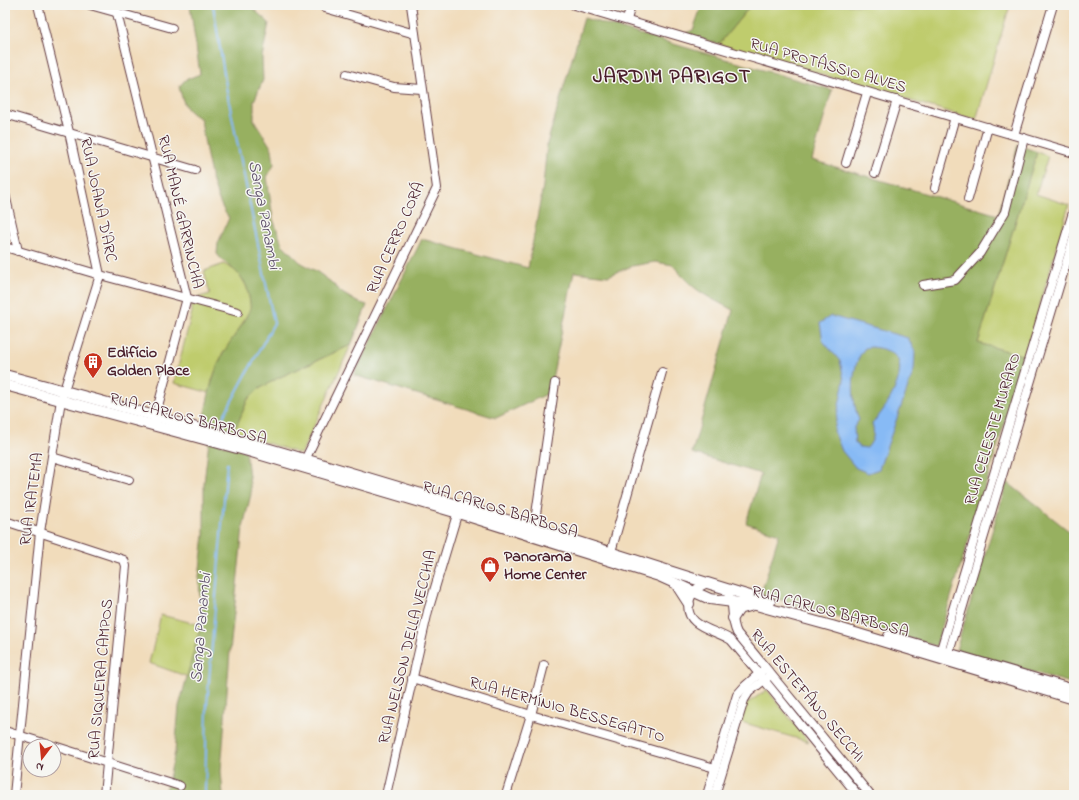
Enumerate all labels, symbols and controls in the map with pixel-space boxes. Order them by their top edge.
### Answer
street label: RUA PROTÁSSIO ALVES [747,32,909,100]
district label: JARDIM PARIGOT [593,63,751,92]
street label: RUA MANÉ GARRINCHA [151,133,209,291]
street label: RUA JOANA D'ARC [73,136,123,265]
water label: Sanga Panambi [240,158,287,274]
street label: RUA CERRO CORÁ [361,178,431,298]
place label: Edifício Golden Place [107,341,190,383]
street label: RUA CELESTE MURARO [958,350,1028,508]
building icon: Edifício Golden Place [82,351,104,379]
street label: RUA CARLOS BARBOSA [107,386,269,452]
street label: RUA IRATEMA [14,451,50,547]
street label: RUA CARLOS BARBOSA [419,475,581,545]
place label: Panorama Home Center [504,545,588,587]
street label: RUA NELSON DELLA VECCHIA [372,547,444,747]
shop icon: Panorama Home Center [479,555,501,583]
water label: Sanga Panambi [184,570,219,684]
street label: RUA CARLOS BARBOSA [749,579,911,645]
street label: RUA SIQUEIRA CAMPOS [82,598,120,760]
street label: RUA ESTEFÁNO SECCHI [744,624,870,768]
street label: RUA HERMÍNIO BESSEGATTO [466,671,668,749]
north arrow [22,738,62,778]
text: N [34,758,45,775]

